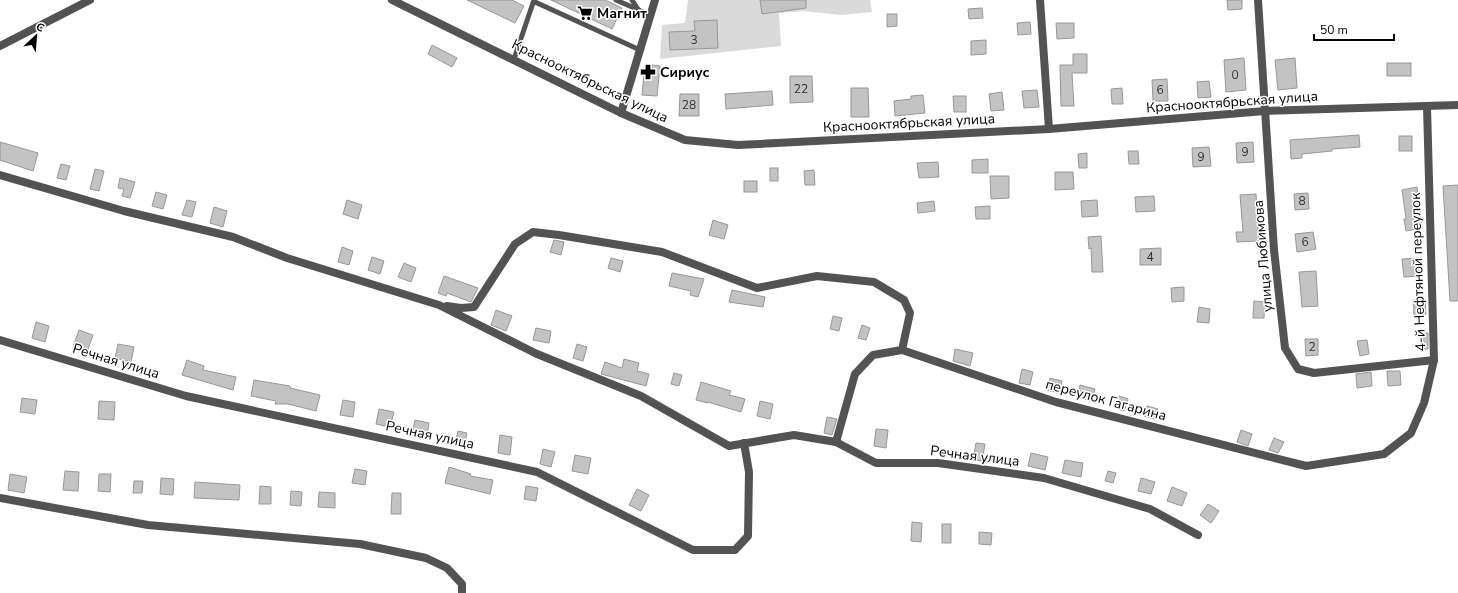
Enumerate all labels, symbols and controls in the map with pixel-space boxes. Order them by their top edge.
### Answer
supermarket icon: Магнит [576,4,594,22]
place label: Магнит [597,4,647,23]
north arrow [16,16,56,56]
scale bar [1314,16,1394,42]
text: С [34,19,47,36]
text: 50 m [1320,22,1348,38]
house number: 3 [690,32,698,48]
street label: Краснооктябрьская улица [508,35,672,127]
pharmacy icon: Сириус [639,63,657,81]
place label: Сириус [660,63,709,82]
house number: 0 [1231,67,1239,83]
house number: 22 [794,81,808,97]
house number: 6 [1156,82,1164,98]
street label: Краснооктябрьская улица [1145,87,1319,117]
house number: 28 [682,97,696,113]
street label: Краснооктябрьская улица [823,109,995,137]
house number: 9 [1241,144,1249,160]
house number: 9 [1197,149,1205,165]
street label: 4-й Нефтяной переулок [1406,192,1430,352]
house number: 8 [1298,193,1306,209]
street label: улица Любимова [1249,199,1277,313]
house number: 6 [1301,234,1309,250]
house number: 4 [1146,249,1154,265]
street label: Речная улица [70,339,162,383]
house number: 2 [1308,339,1316,355]
street label: переулок Гагарина [1043,375,1169,425]
street label: Речная улица [384,416,476,454]
street label: Речная улица [929,441,1021,471]

